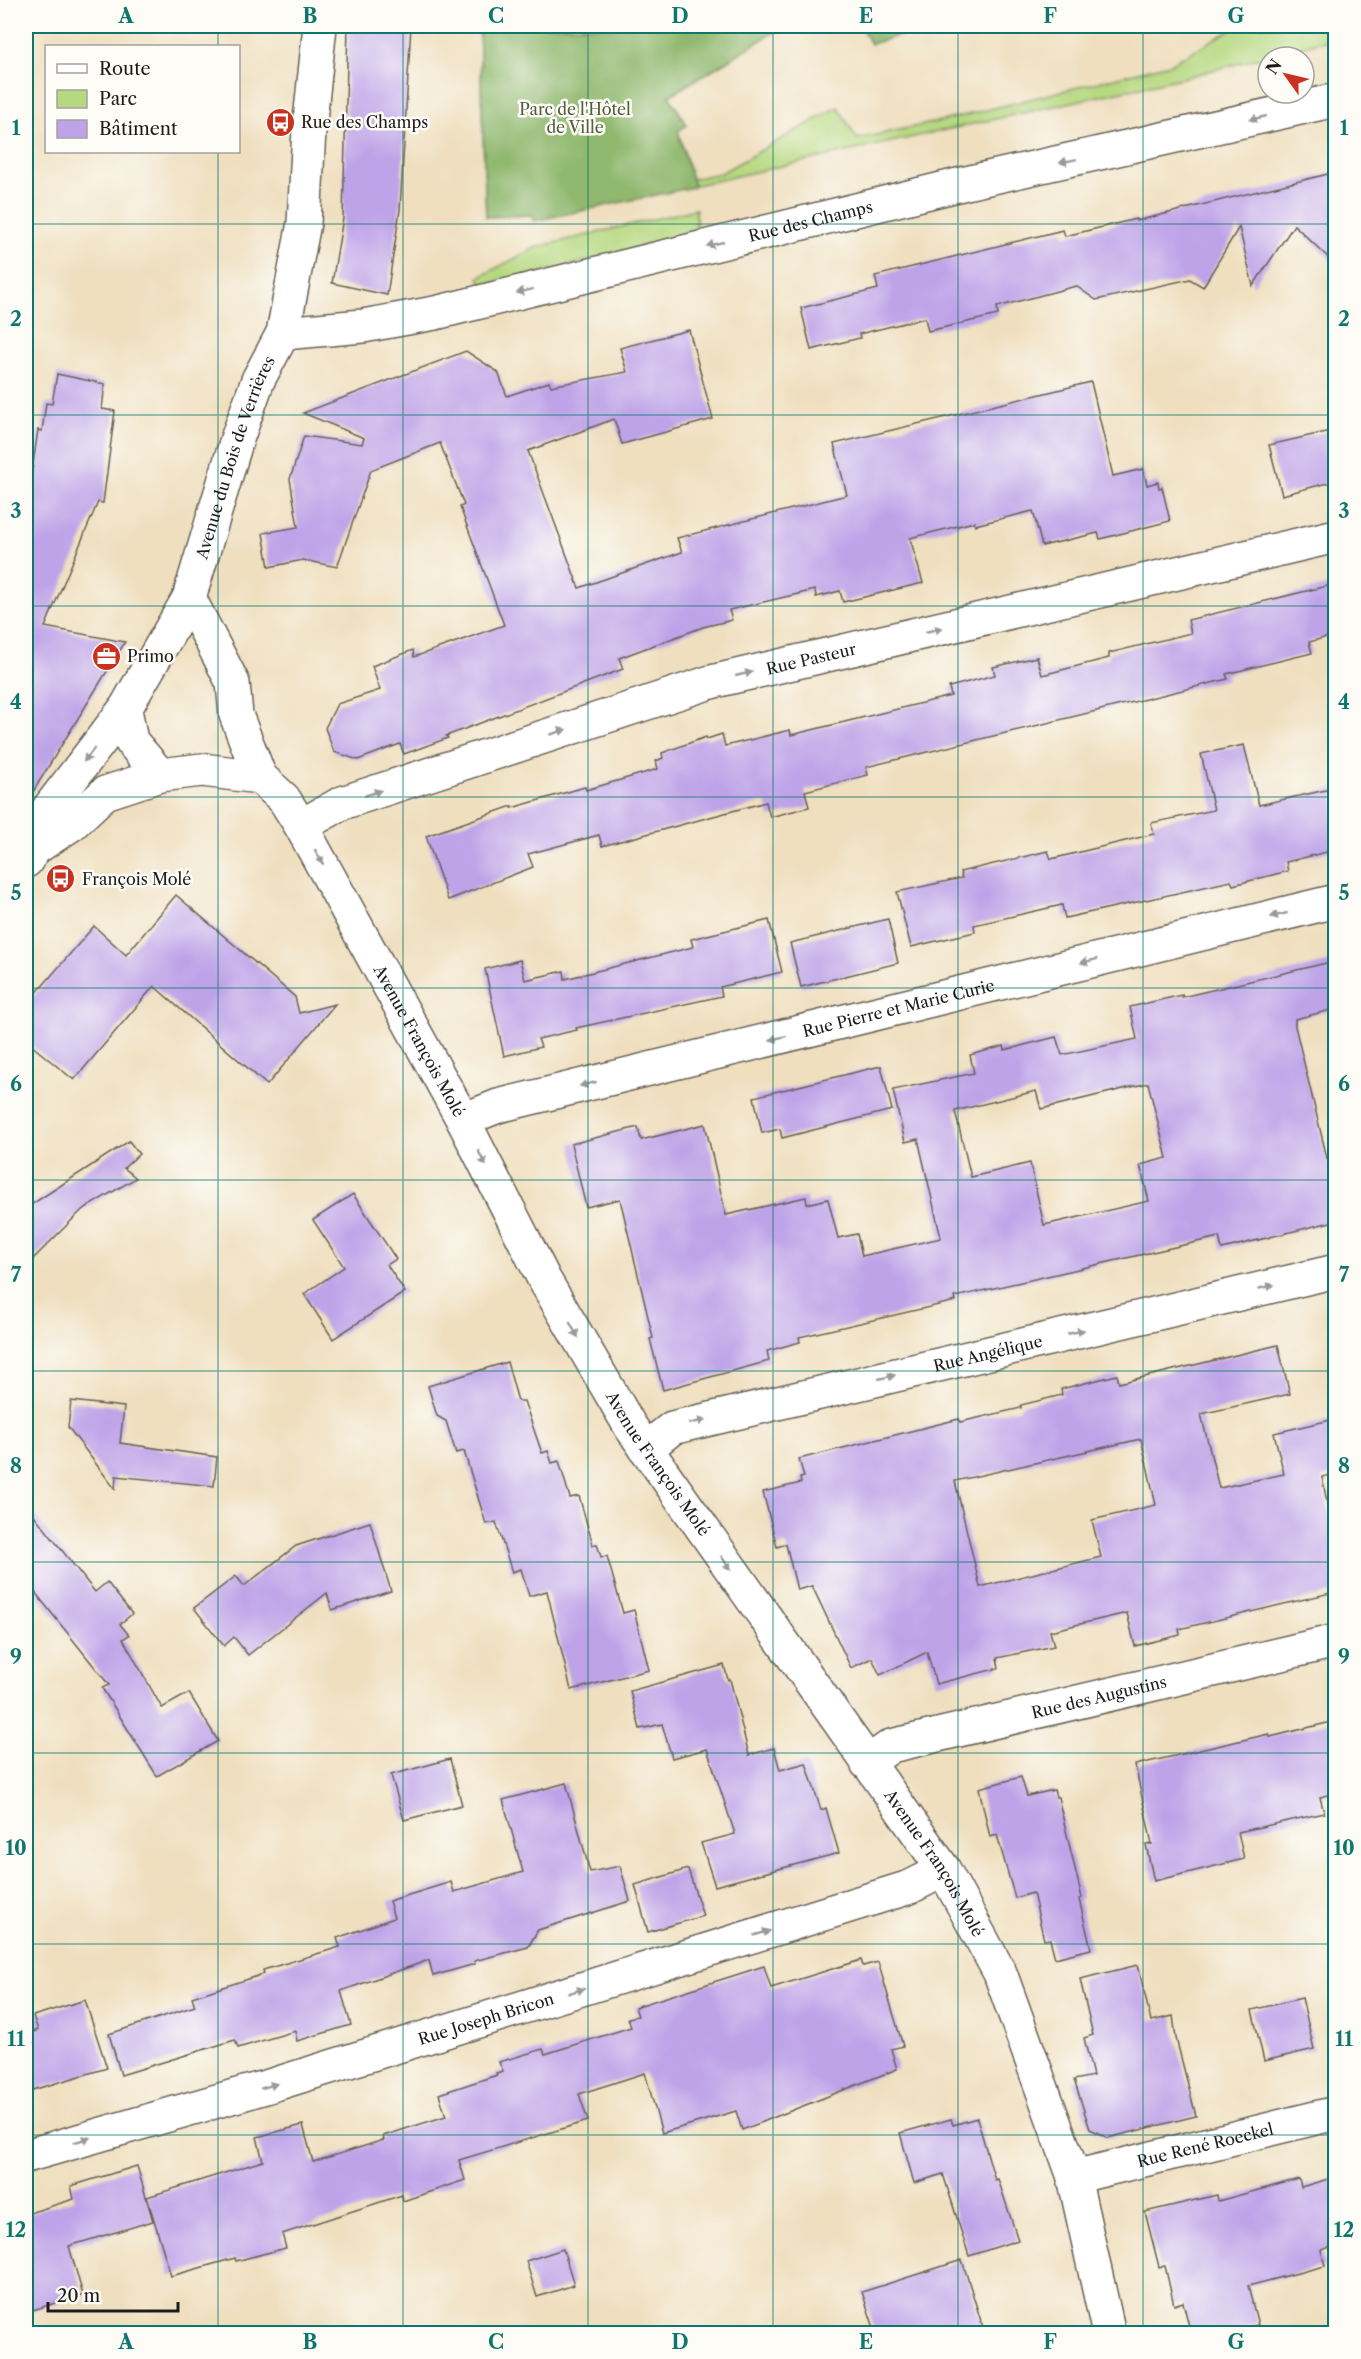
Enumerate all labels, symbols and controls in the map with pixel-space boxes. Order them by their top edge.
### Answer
text: A [117,4,134,28]
text: B [303,4,318,28]
text: C [488,4,504,28]
text: D [671,4,689,28]
text: E [859,4,873,28]
text: F [1043,4,1057,28]
text: G [1228,4,1245,28]
legend [45,45,240,153]
north arrow [1256,45,1316,105]
text: N [1261,55,1286,78]
text: Route [99,58,151,80]
text: Parc [99,88,137,110]
park label: Parc de l'Hôtel de Ville [519,99,631,137]
bus stop icon: Rue des Champs [264,106,296,138]
place label: Rue des Champs [301,112,428,132]
one-way arrow [1248,114,1267,123]
text: 1 [12,116,21,140]
text: 1 [1340,116,1349,140]
text: Bâtiment [99,118,178,140]
one-way arrow [1058,157,1077,166]
street label: Rue des Champs [746,196,875,246]
one-way arrow [705,239,724,249]
one-way arrow [516,286,535,296]
text: 2 [10,307,22,331]
text: 2 [1338,307,1350,331]
street label: Avenue du Bois de Verrières [191,352,279,562]
text: 3 [10,499,22,523]
text: 3 [1338,499,1350,523]
one-way arrow [925,625,944,634]
street label: Rue Pasteur [764,638,858,679]
office icon: Primo [90,640,122,672]
place label: Primo [127,646,174,666]
one-way arrow [735,669,754,679]
text: 4 [10,690,22,714]
text: 4 [1338,690,1350,714]
one-way arrow [549,727,567,736]
one-way arrow [82,747,95,763]
one-way arrow [364,787,382,797]
one-way arrow [313,849,323,866]
bus stop icon: François Molé [45,863,77,895]
place label: François Molé [82,869,191,889]
text: 5 [10,881,22,905]
text: 5 [1338,881,1350,905]
one-way arrow [1269,910,1288,920]
one-way arrow [1080,957,1099,967]
street label: Avenue François Molé [369,960,469,1120]
street label: Rue Pierre et Marie Curie [801,975,996,1041]
one-way arrow [768,1033,787,1043]
text: 6 [10,1072,22,1096]
text: 6 [1338,1072,1350,1096]
one-way arrow [579,1080,597,1090]
one-way arrow [478,1149,487,1166]
text: 7 [11,1263,22,1287]
text: 7 [1339,1263,1350,1287]
one-way arrow [1257,1282,1275,1292]
one-way arrow [569,1322,579,1339]
one-way arrow [1067,1327,1086,1337]
street label: Rue Angélique [931,1331,1044,1376]
one-way arrow [877,1372,896,1382]
street label: Avenue François Molé [601,1387,714,1540]
one-way arrow [688,1417,706,1427]
text: 8 [10,1454,22,1478]
text: 8 [1338,1454,1350,1478]
one-way arrow [720,1555,731,1571]
text: 9 [10,1645,22,1669]
text: 9 [1338,1645,1350,1669]
street label: Rue des Augustins [1029,1671,1169,1723]
street label: Avenue François Molé [880,1785,988,1940]
text: 10 [5,1836,27,1860]
text: 10 [1333,1836,1355,1860]
one-way arrow [753,1927,771,1937]
one-way arrow [567,1985,585,1995]
street label: Rue Joseph Bricon [416,1988,556,2049]
text: 11 [7,2027,25,2051]
text: 11 [1335,2027,1353,2051]
one-way arrow [260,2081,278,2090]
street label: Rue René Roeckel [1135,2119,1276,2171]
one-way arrow [73,2135,91,2144]
text: 12 [6,2218,26,2242]
text: 12 [1334,2218,1354,2242]
scale bar [48,2275,178,2313]
text: 20 m [57,2285,101,2307]
text: A [117,2330,134,2354]
text: B [303,2330,318,2354]
text: C [488,2330,504,2354]
text: D [671,2330,689,2354]
text: E [859,2330,873,2354]
text: F [1043,2330,1057,2354]
text: G [1228,2330,1245,2354]

